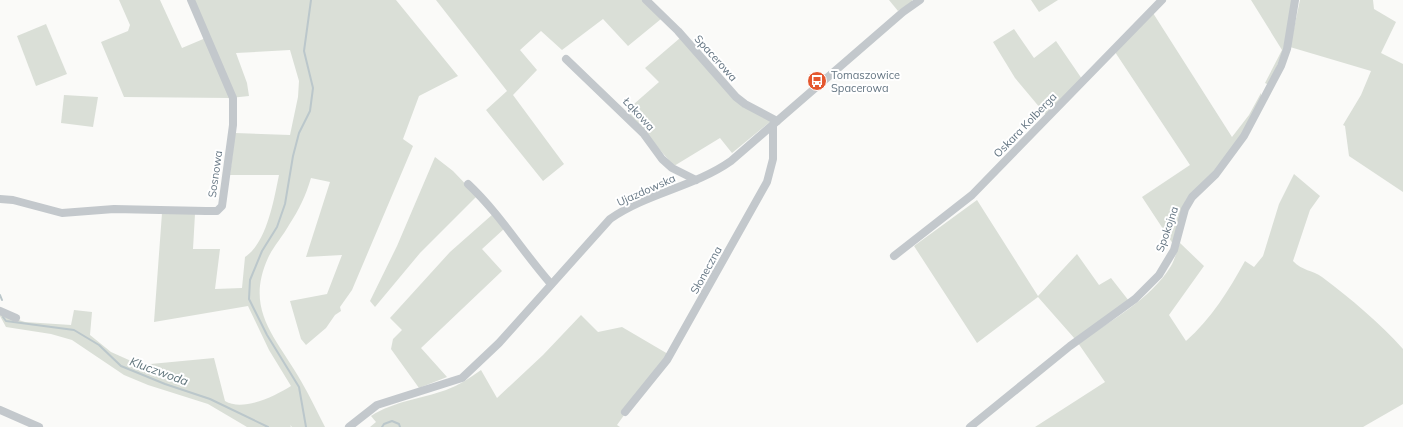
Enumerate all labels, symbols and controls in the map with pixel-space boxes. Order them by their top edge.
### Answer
street label: Spacerowa [692,32,740,84]
place label: Tomaszowice Spacerowa [831,68,900,95]
bus stop icon: Tomaszowice Spacerowa [806,70,828,92]
street label: Oskara Kolberga [990,90,1060,160]
street label: Łąkowa [619,94,658,134]
street label: Sosnowa [205,150,225,198]
street label: Ujazdowska [614,171,678,209]
street label: Spokojna [1153,204,1181,254]
street label: Słoneczna [687,244,725,296]
water label: Kluczwoda [128,354,190,388]

